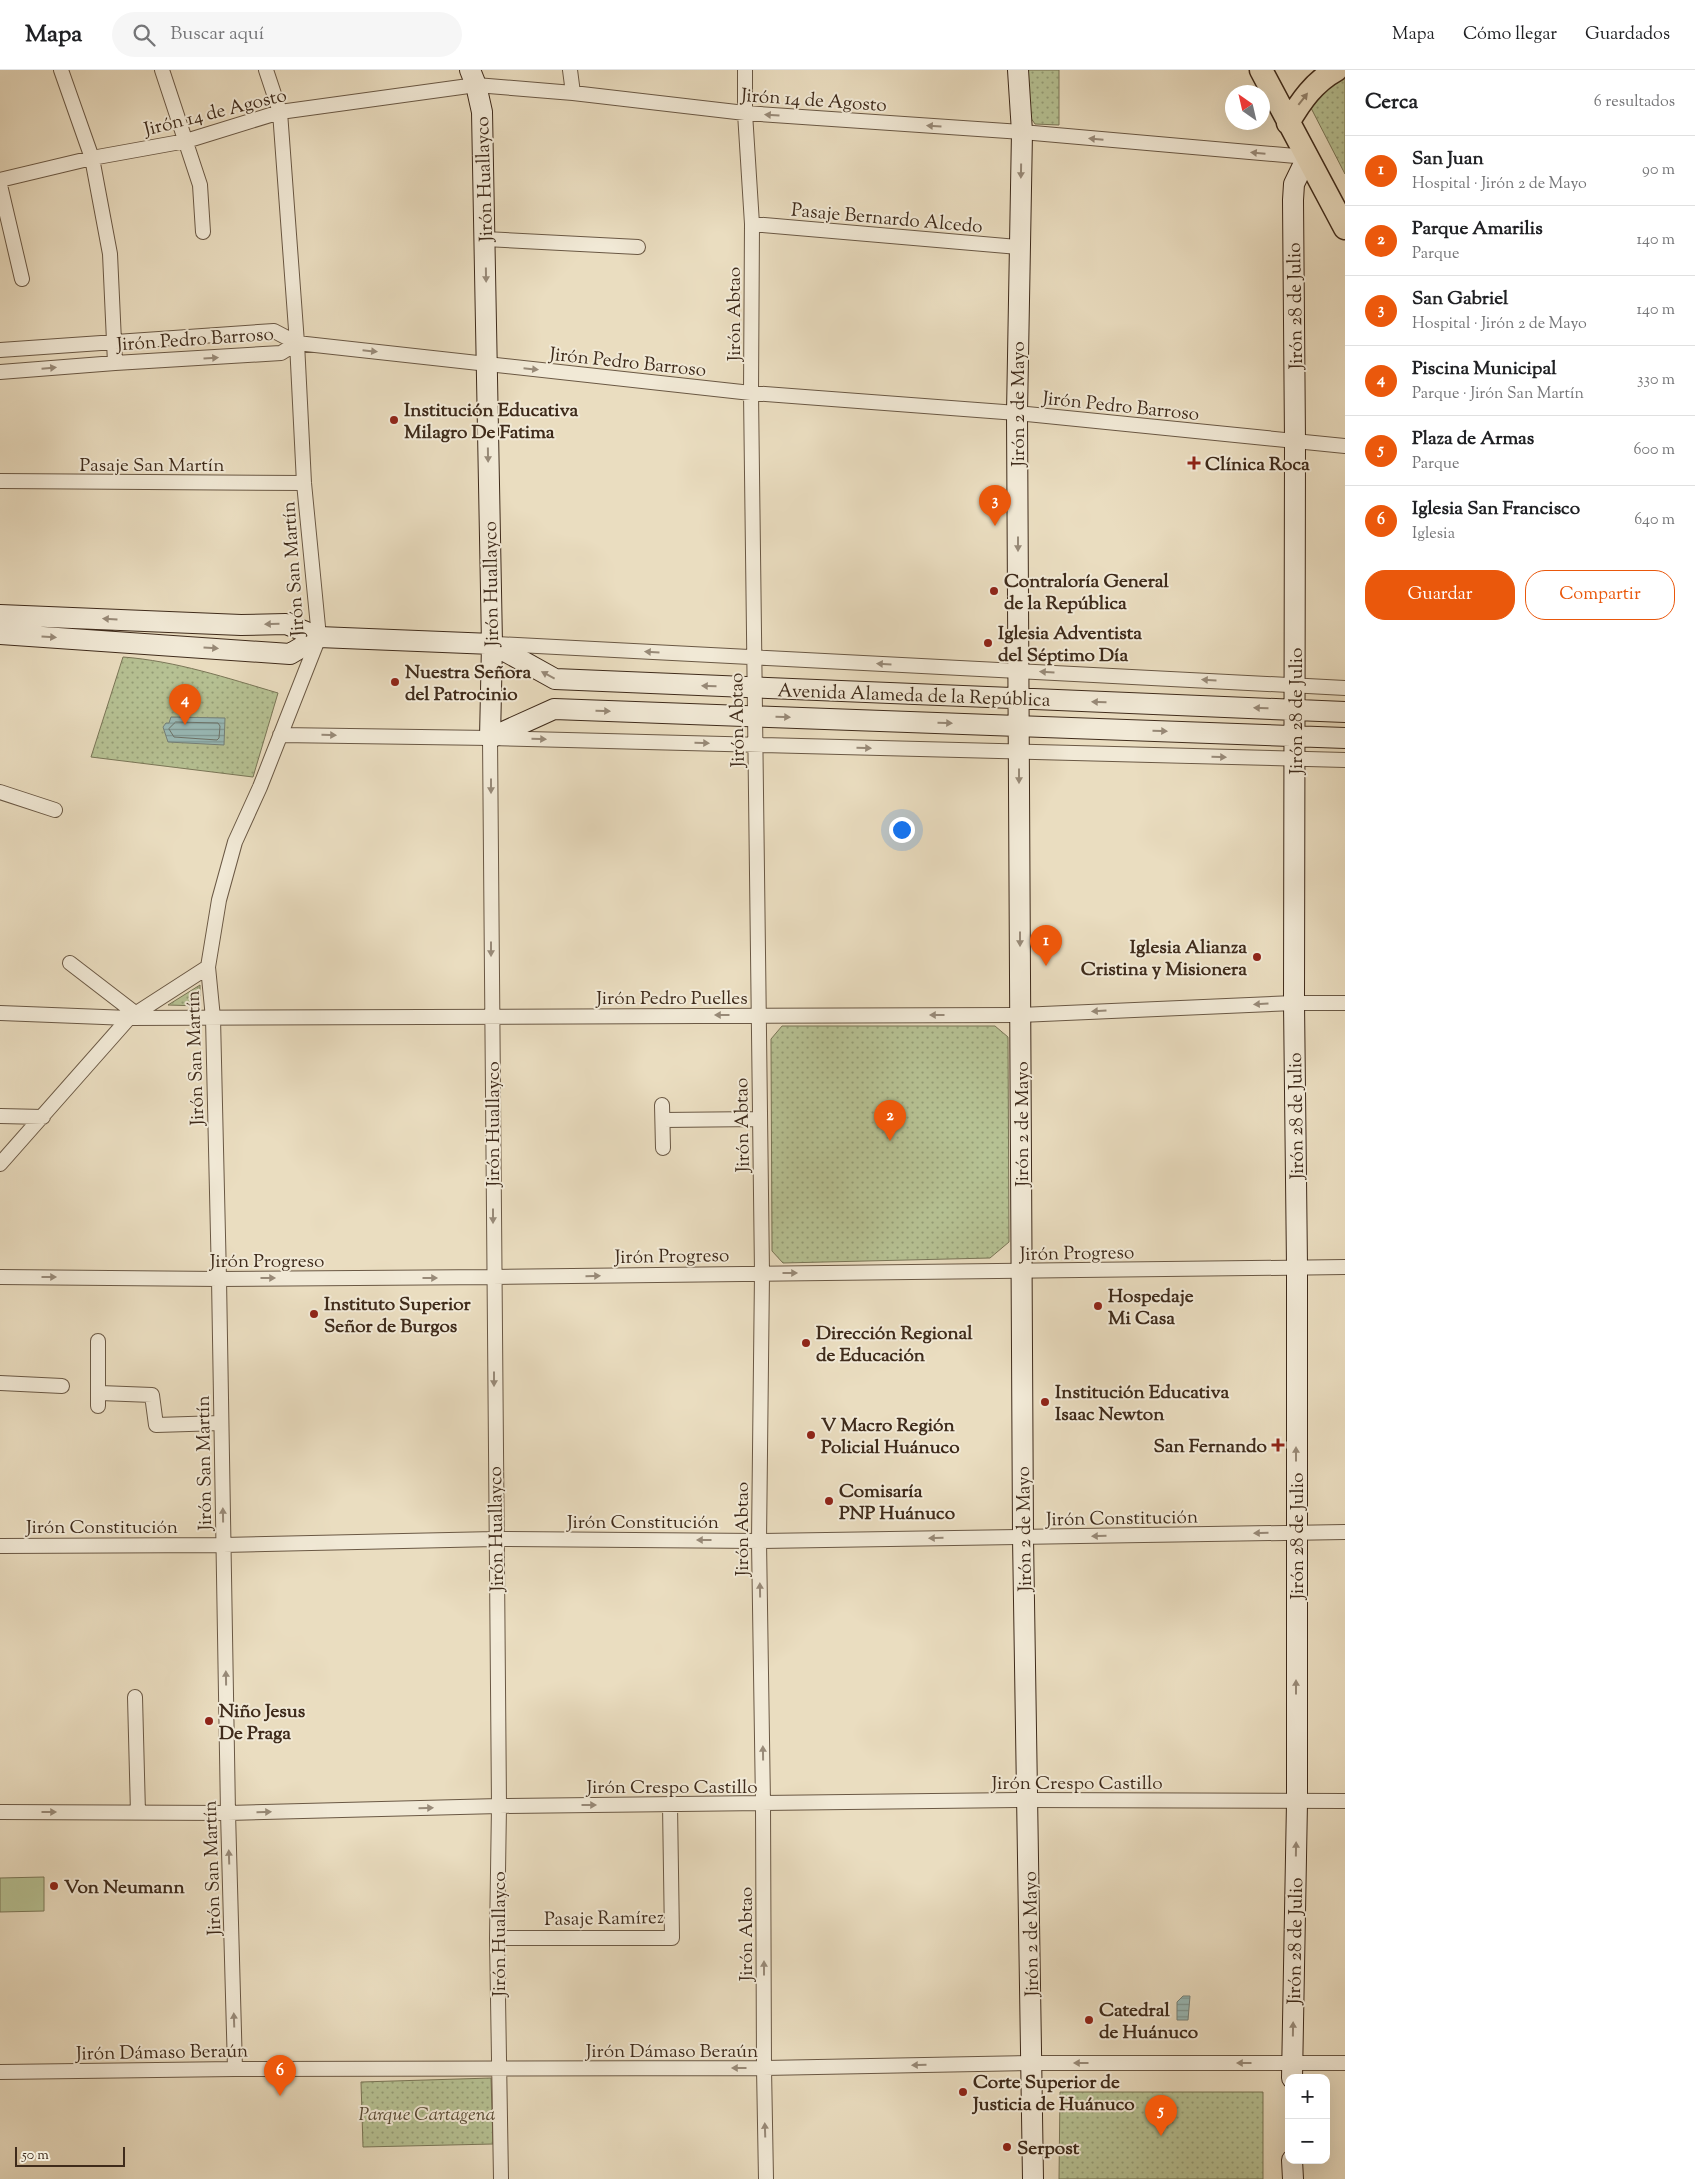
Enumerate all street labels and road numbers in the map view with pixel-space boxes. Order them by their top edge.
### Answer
street label: Jirón 14 de Agosto [140,83,290,144]
street label: Jirón 14 de Agosto [739,83,888,120]
street label: Jirón Huallayco [470,116,501,243]
street label: Pasaje Bernardo Alcedo [790,198,984,241]
street label: Jirón 28 de Julio [1282,242,1311,371]
street label: Jirón Abtao [722,267,749,362]
street label: Jirón Pedro Barroso [115,322,275,360]
street label: Jirón 2 de Mayo [1006,341,1033,468]
street label: Jirón Pedro Barroso [547,342,707,385]
street label: Jirón Pedro Barroso [1040,386,1200,429]
street label: Pasaje San Martín [80,453,224,480]
street label: Jirón San Martín [276,500,313,638]
street label: Jirón Huallayco [478,521,507,648]
street label: Jirón 28 de Julio [1284,648,1311,775]
street label: Jirón Abtao [724,672,753,768]
street label: Avenida Alameda de la República [777,678,1051,715]
street label: Jirón Pedro Puelles [595,986,748,1013]
street label: Jirón San Martín [181,990,212,1127]
street label: Jirón 28 de Julio [1283,1052,1312,1181]
street label: Jirón Huallayco [481,1061,508,1188]
street label: Jirón 2 de Mayo [1010,1061,1037,1188]
street label: Jirón Abtao [729,1077,758,1173]
street label: Jirón Progreso [1018,1240,1135,1269]
street label: Jirón Progreso [613,1243,730,1272]
street label: Jirón Progreso [209,1249,324,1276]
street label: Jirón San Martín [191,1395,220,1532]
street label: Jirón Huallayco [483,1466,512,1593]
street label: Jirón 2 de Mayo [1011,1466,1040,1593]
street label: Jirón 28 de Julio [1285,1473,1312,1600]
street label: Jirón Abtao [730,1482,757,1577]
street label: Jirón Constitución [1045,1505,1198,1534]
street label: Jirón Constitución [566,1510,719,1537]
street label: Jirón Constitución [25,1515,178,1542]
street label: Jirón Crespo Castillo [990,1771,1163,1798]
street label: Jirón Crespo Castillo [585,1775,758,1802]
street label: Jirón San Martín [198,1800,229,1937]
street label: Jirón Huallayco [487,1871,514,1998]
street label: Jirón 2 de Mayo [1018,1871,1047,1998]
street label: Jirón 28 de Julio [1282,1877,1311,2006]
street label: Jirón Abtao [734,1887,761,1982]
street label: Pasaje Ramírez [544,1905,664,1934]
street label: Jirón Dámaso Beraún [75,2038,248,2069]
street label: Jirón Dámaso Beraún [585,2039,758,2066]

